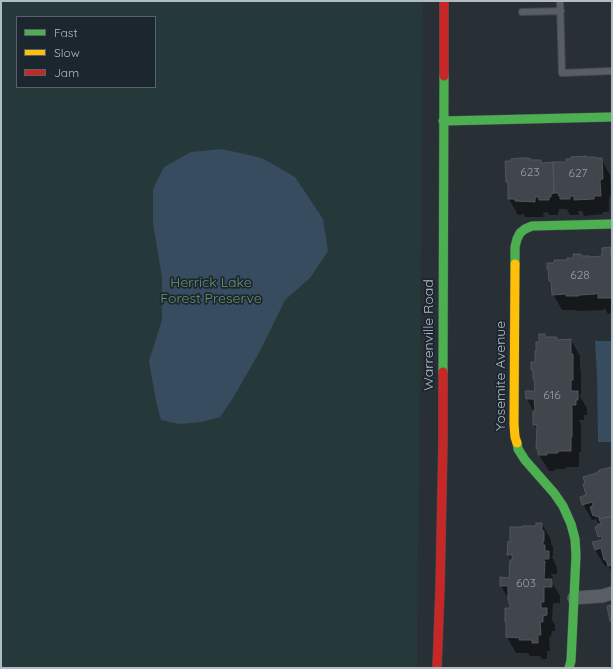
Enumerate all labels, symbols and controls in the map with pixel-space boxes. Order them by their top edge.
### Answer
legend [16,16,156,88]
text: Fast [54,25,78,40]
text: Slow [54,45,80,60]
text: Jam [54,65,79,80]
house number: 623 [520,165,540,179]
house number: 627 [568,166,588,180]
house number: 628 [570,268,590,282]
park label: Herrick Lake Forest Preserve [160,275,262,308]
street label: Warrenville Road [421,279,437,391]
street label: Yosemite Avenue [493,321,509,431]
house number: 616 [543,388,561,402]
house number: 603 [516,576,536,590]

